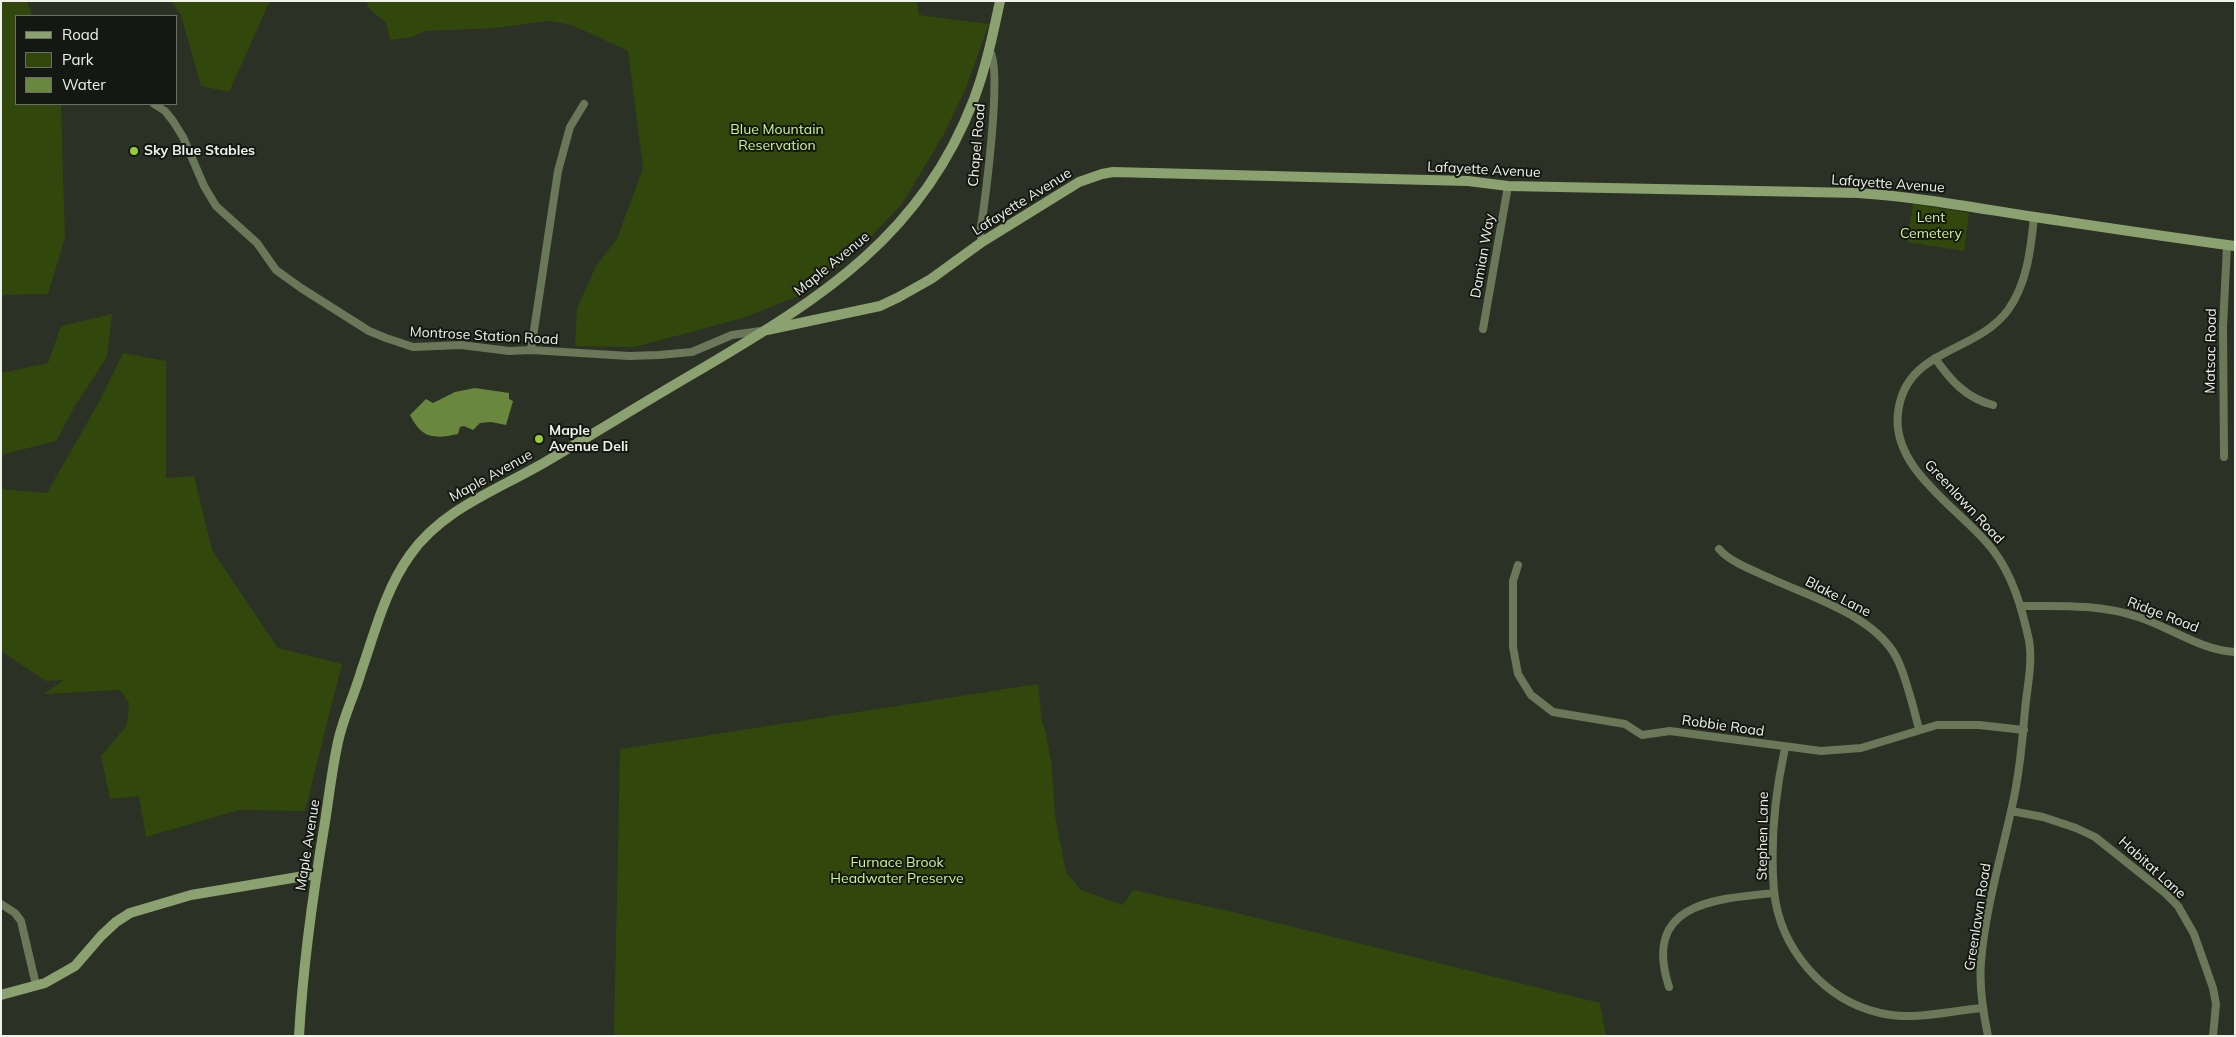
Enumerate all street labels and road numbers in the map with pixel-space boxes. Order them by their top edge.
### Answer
street label: Chapel Road [965,103,989,187]
street label: Lafayette Avenue [1427,159,1541,181]
street label: Lafayette Avenue [969,165,1075,239]
street label: Lafayette Avenue [1831,172,1945,196]
street label: Damian Way [1467,213,1499,299]
street label: Maple Avenue [791,228,873,300]
street label: Matsac Road [2202,308,2220,394]
street label: Montrose Station Road [409,324,559,348]
street label: Maple Avenue [447,446,535,506]
street label: Greenlawn Road [1921,457,2007,547]
street label: Blake Lane [1802,573,1874,621]
street label: Ridge Road [2125,594,2201,636]
street label: Robbie Road [1681,712,1765,740]
street label: Stephen Lane [1754,791,1772,881]
street label: Maple Avenue [292,798,324,892]
street label: Habitat Lane [2115,833,2189,903]
street label: Greenlawn Road [1961,862,1995,972]

